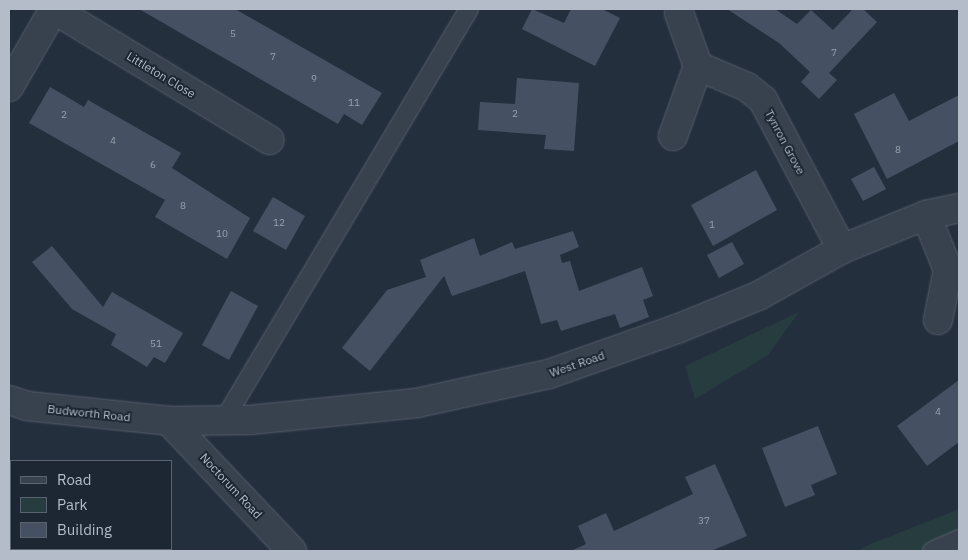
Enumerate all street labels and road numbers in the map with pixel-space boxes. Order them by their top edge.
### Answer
street label: Littleton Close [124,49,198,101]
street label: Tynron Grove [762,107,808,177]
street label: West Road [547,348,607,380]
street label: Budworth Road [47,401,131,425]
street label: Noctorum Road [197,450,265,522]

